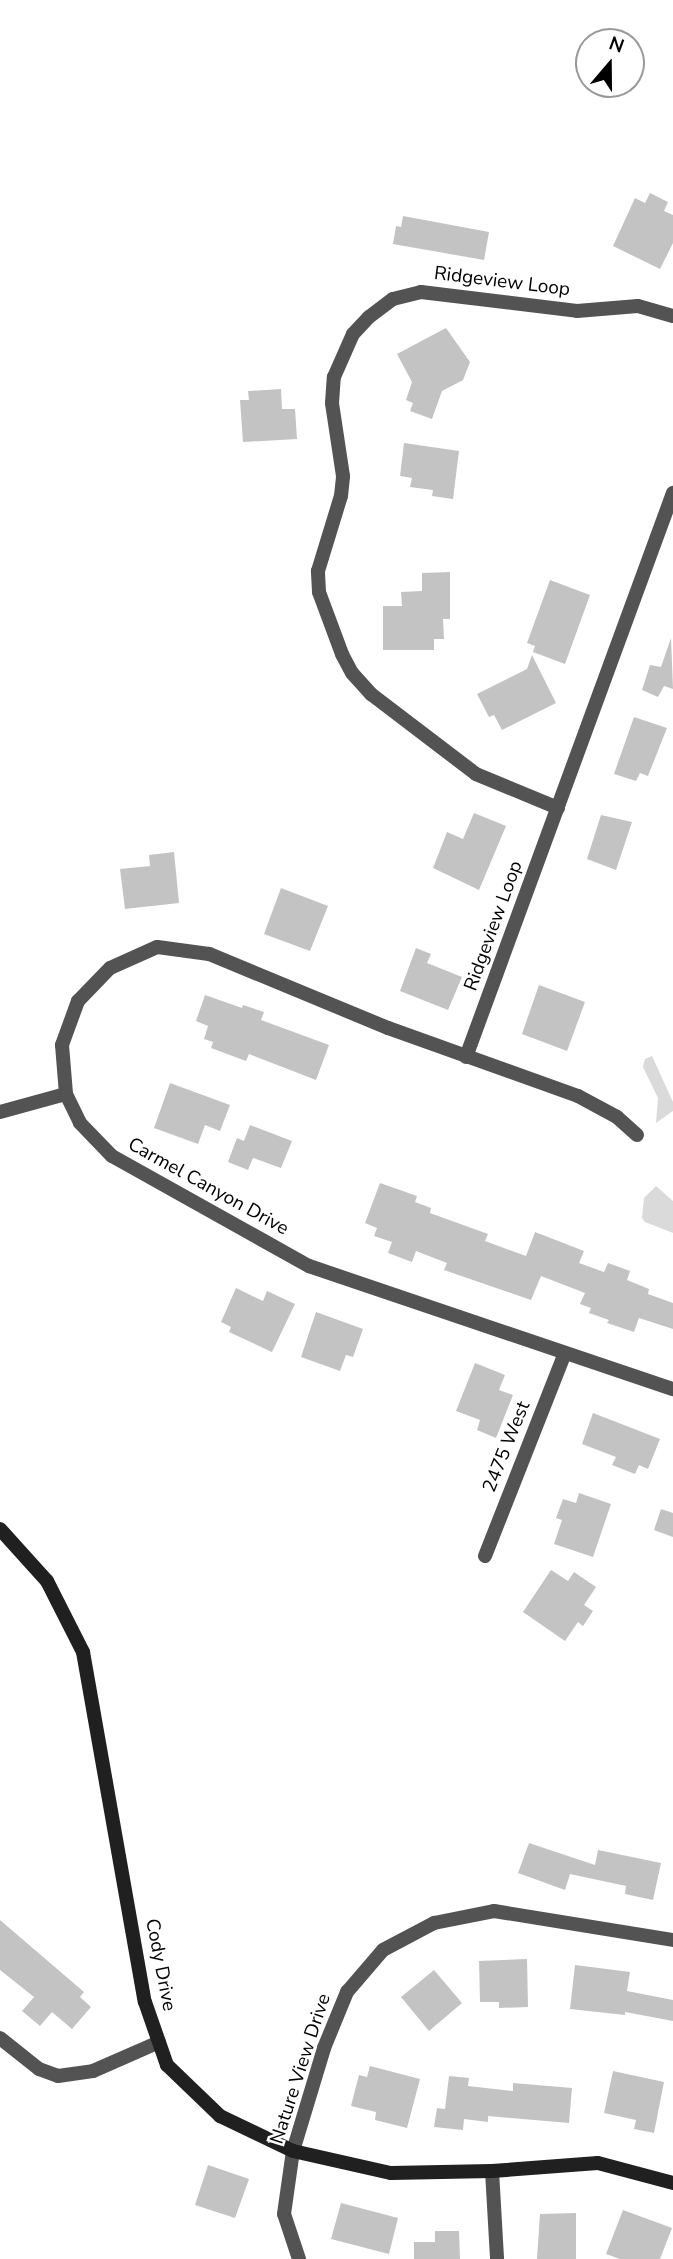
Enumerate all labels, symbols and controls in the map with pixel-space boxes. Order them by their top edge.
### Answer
north arrow [575,28,645,98]
text: N [605,30,628,60]
street label: Ridgeview Loop [433,262,571,302]
street label: Ridgeview Loop [460,858,528,994]
street label: Carmel Canyon Drive [124,1133,292,1241]
street label: 2475 West [478,1398,536,1496]
street label: Cody Drive [140,1917,180,2013]
street label: Nature View Drive [266,1991,336,2147]

